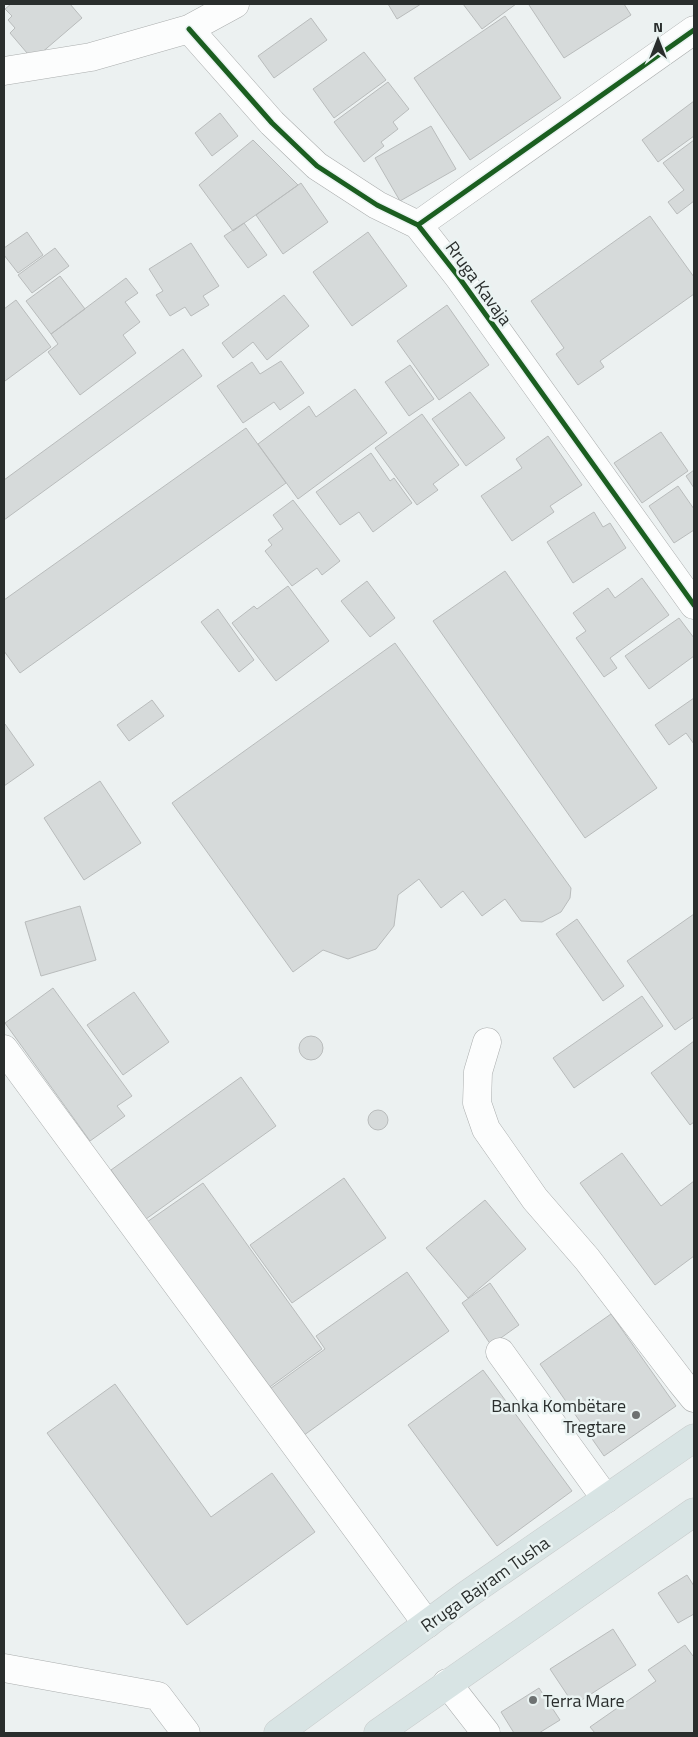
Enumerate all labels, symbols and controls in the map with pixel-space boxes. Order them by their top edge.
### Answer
north arrow [633,15,683,65]
text: N [653,16,663,37]
street label: Rruga Kavaja [439,235,519,331]
place label: Banka Kombëtare Tregtare [491,1392,626,1440]
marker: Banka Kombëtare Tregtare [630,1409,642,1421]
street label: Rruga Bajram Tusha [415,1529,555,1639]
place label: Terra Mare [543,1687,625,1714]
marker: Terra Mare [527,1694,539,1706]

